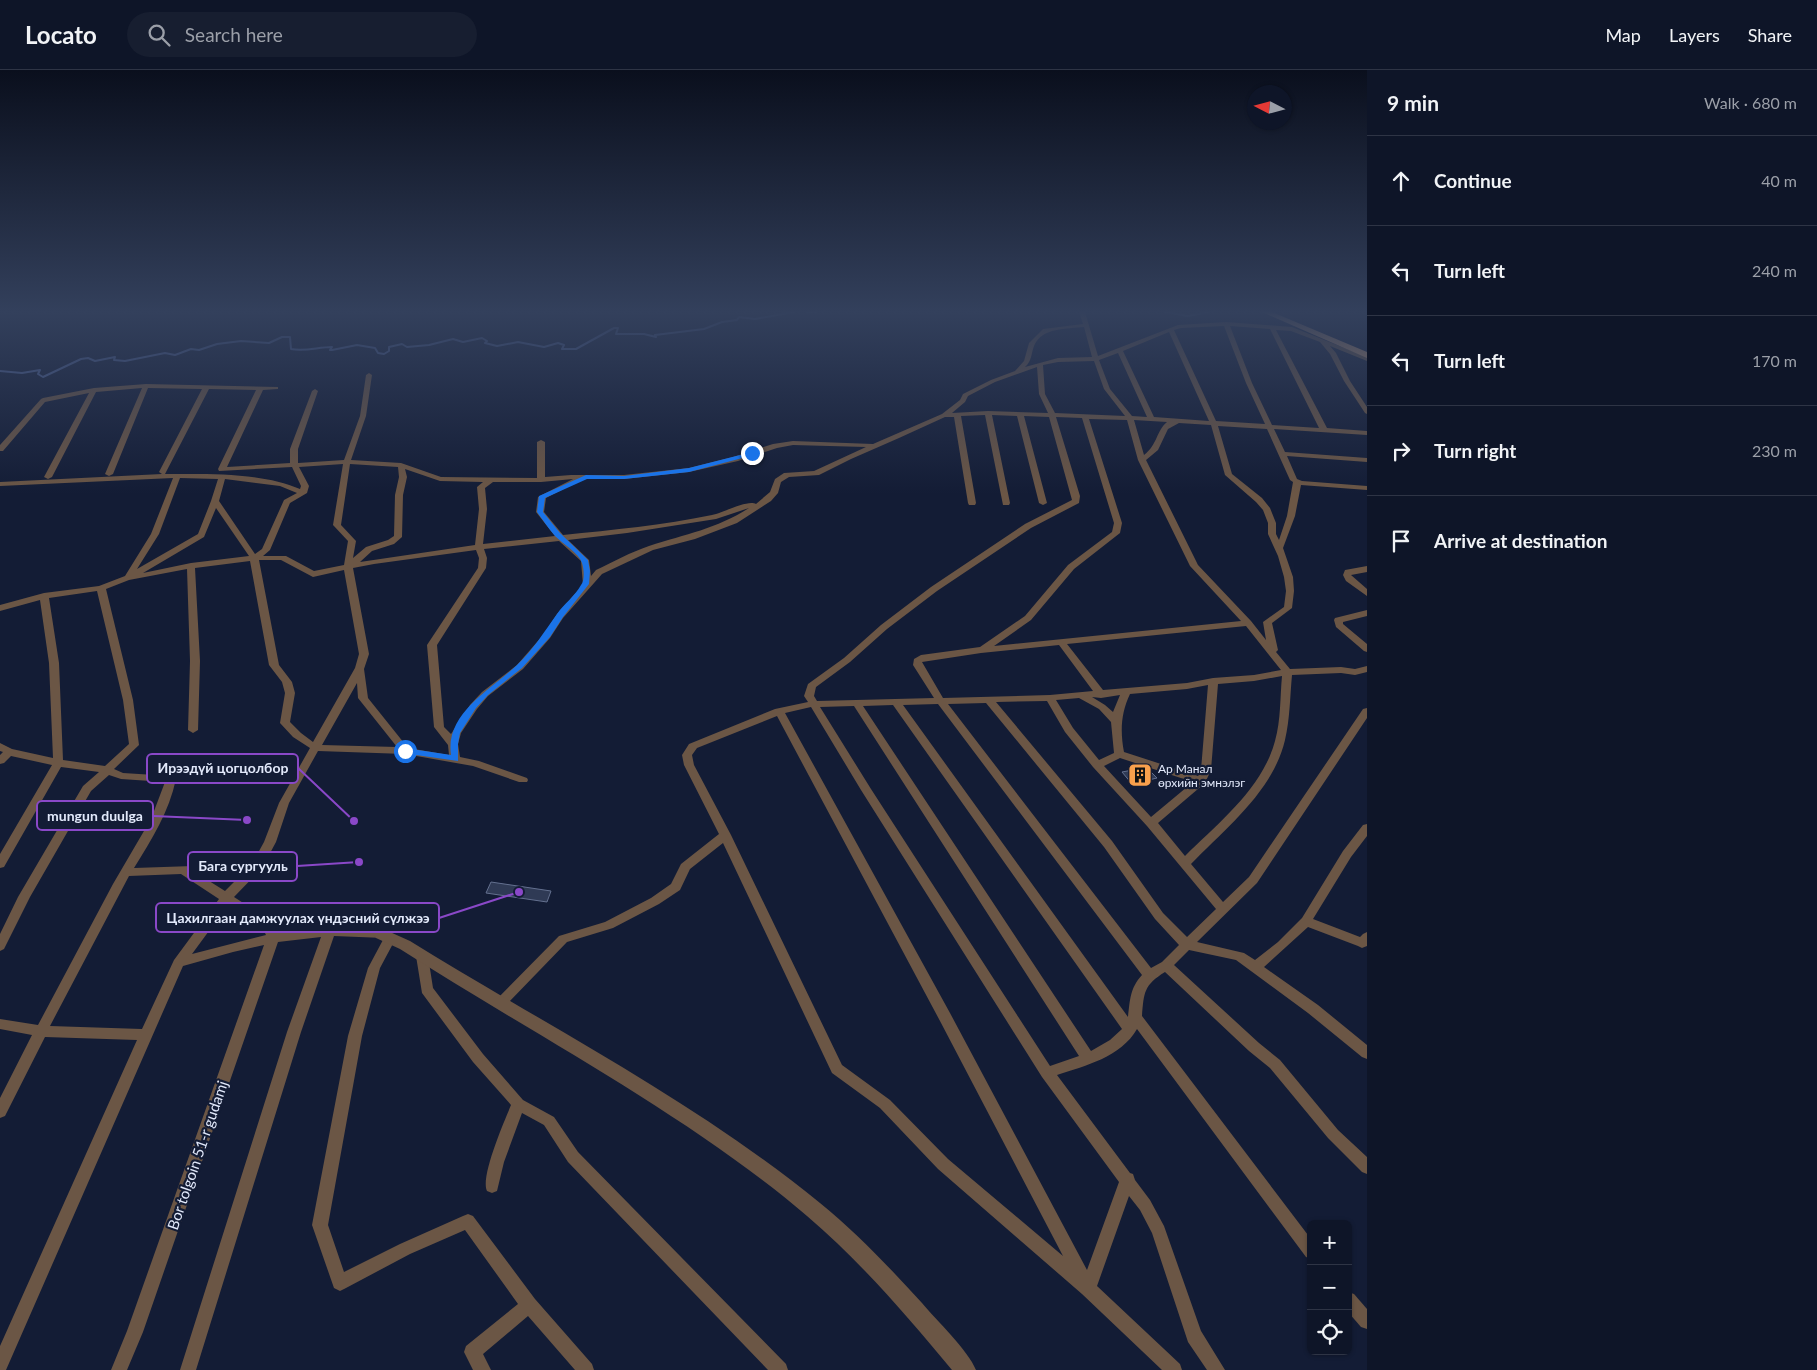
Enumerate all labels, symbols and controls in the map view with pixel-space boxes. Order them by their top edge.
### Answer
search box [127,12,477,57]
text: Locato [25,20,97,49]
icon: search [145,21,173,49]
text: Search here [185,23,283,46]
text: Map [1605,24,1641,46]
text: Layers [1669,24,1720,46]
text: Share [1748,24,1792,46]
north arrow [1247,85,1292,130]
text: 9 min [1387,90,1439,115]
text: Walk · 680 m [1704,93,1797,112]
icon: ahead [1387,167,1415,195]
text: Continue [1434,169,1512,192]
text: 40 m [1761,171,1797,190]
icon: left [1387,257,1415,285]
text: Turn left [1434,259,1505,282]
text: 240 m [1752,261,1797,280]
icon: left [1387,347,1415,375]
text: Turn left [1434,349,1505,372]
text: 170 m [1752,351,1797,370]
icon: right [1387,437,1415,465]
text: Turn right [1434,439,1516,462]
text: 230 m [1752,441,1797,460]
route end [741,442,764,465]
icon: arrive [1387,527,1415,555]
text: Arrive at destination [1434,529,1607,552]
route start [394,740,417,763]
callout: Ирээдүй цогцолбор [147,754,298,783]
text: Ирээдүй цогцолбор [158,759,288,776]
place label: Ар Манал өрхийн эмнэлэг [1158,761,1245,790]
building icon: Ар Манал өрхийн эмнэлэг [1127,762,1153,788]
callout: mungun duulga [37,801,153,830]
text: mungun duulga [47,807,143,824]
callout: Бага сургууль [188,852,297,881]
text: Бага сургууль [198,857,288,874]
callout: Цахилгаан дамжуулах үндэсний сүлжээ [156,903,439,932]
text: Цахилгаан дамжуулах үндэсний сүлжээ [166,909,430,926]
street label: Bor tolgoin 51-r gudamj [163,1078,231,1232]
map controls [1307,1220,1352,1355]
button: + [1307,1220,1352,1265]
button: − [1307,1265,1352,1310]
button: locate [1307,1310,1352,1355]

